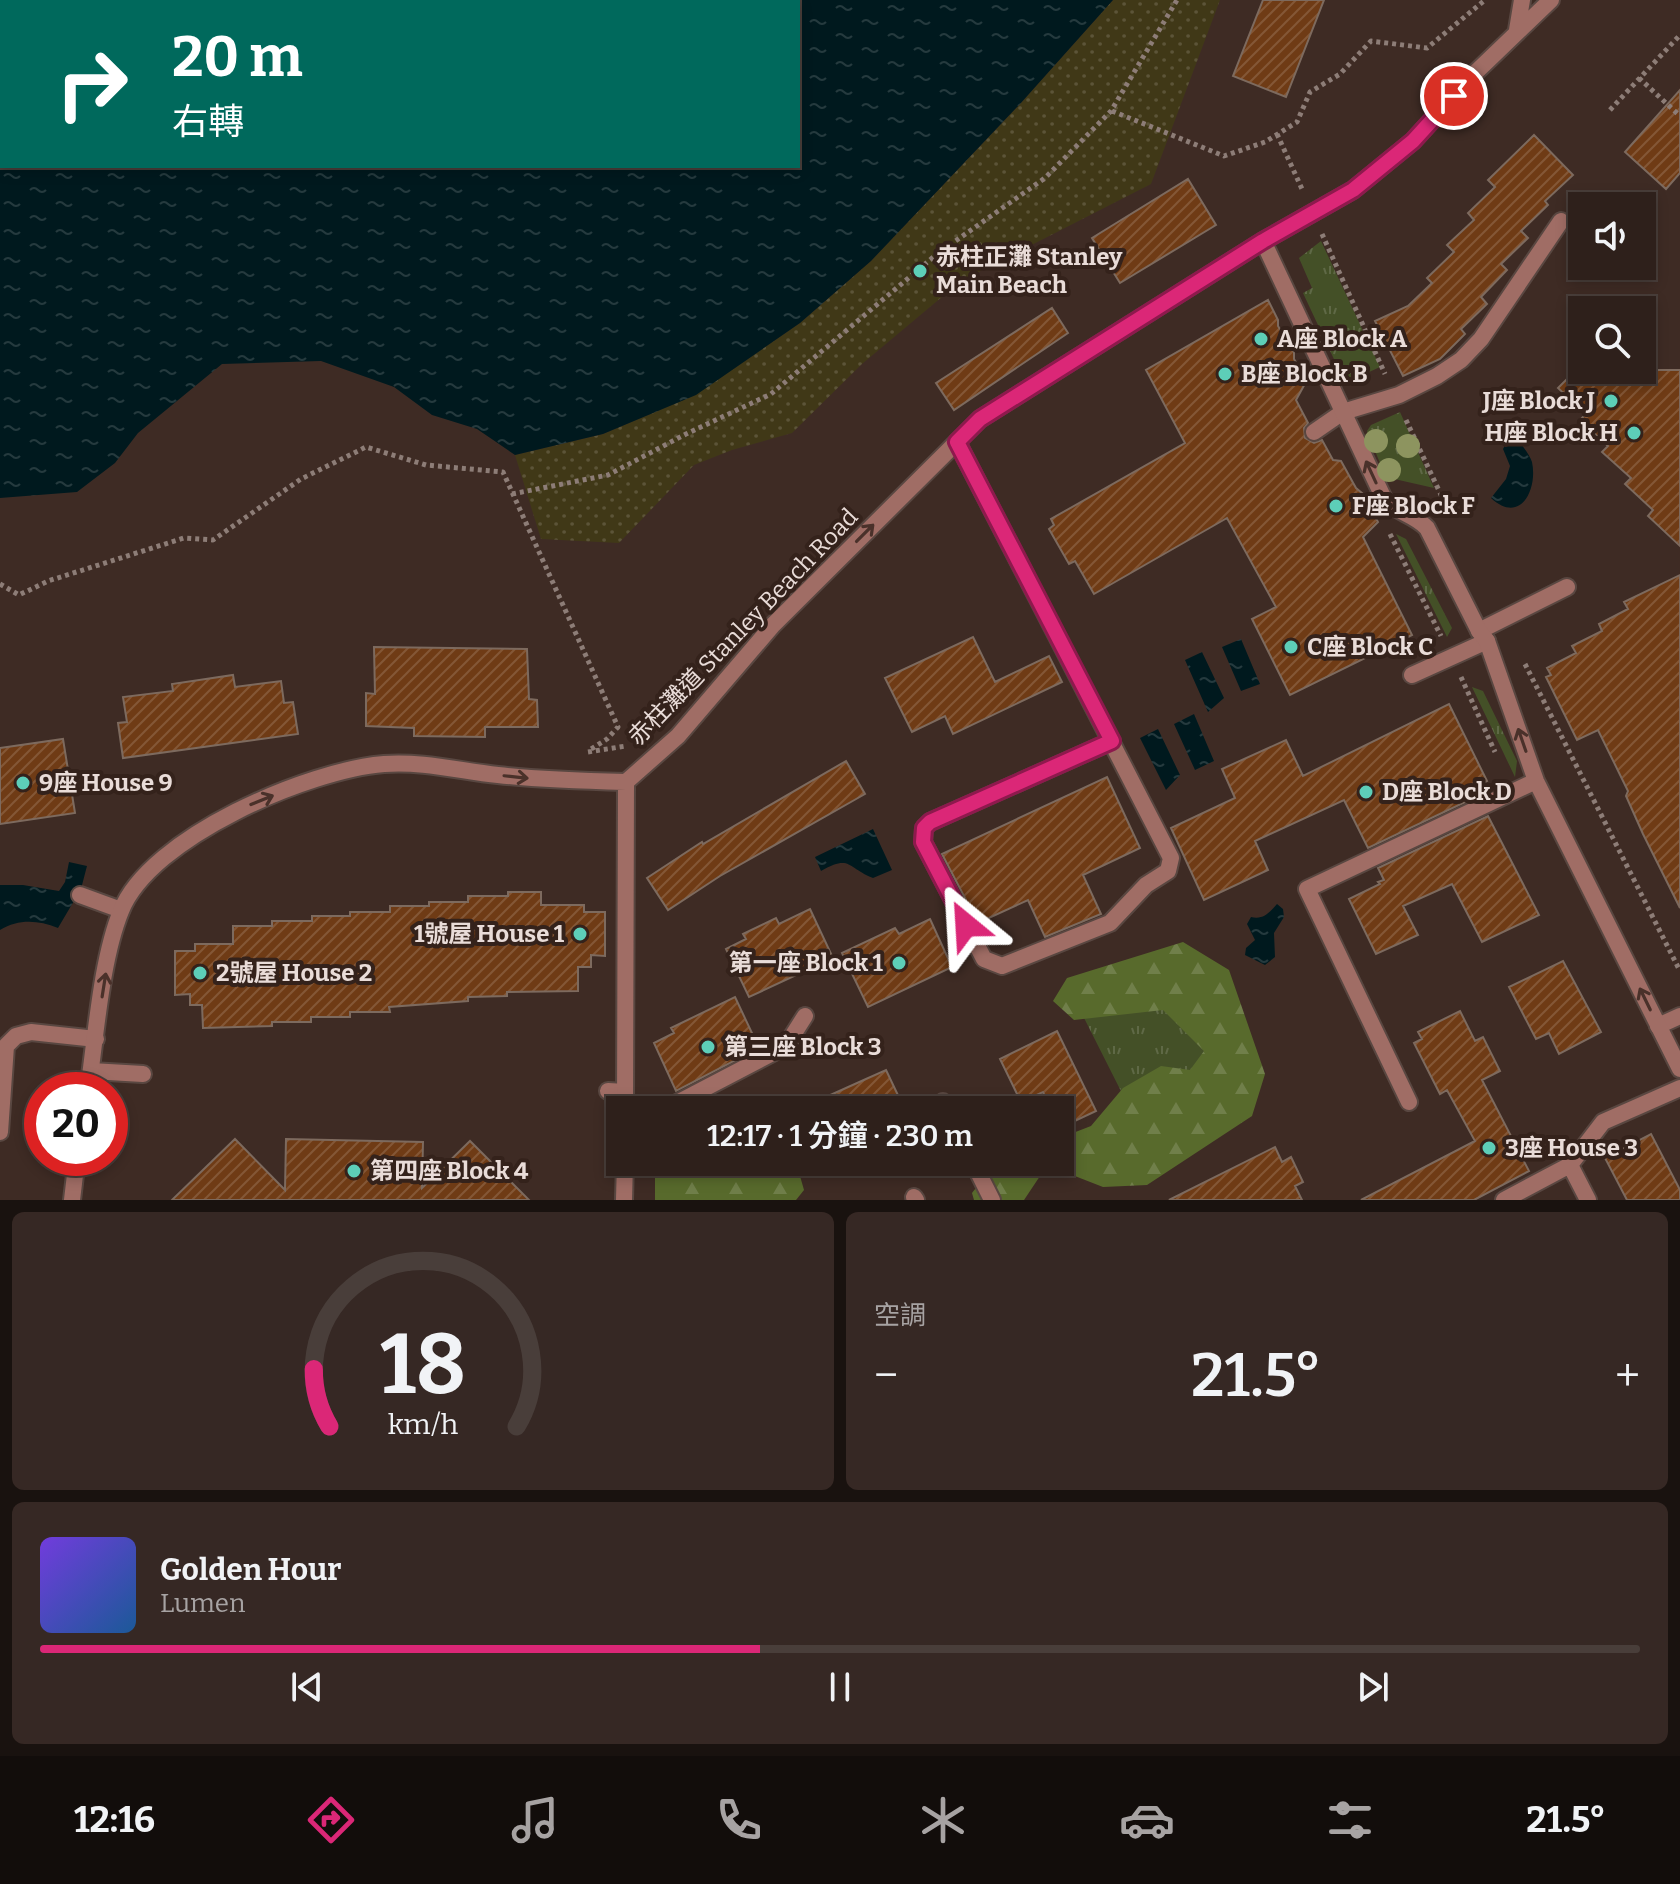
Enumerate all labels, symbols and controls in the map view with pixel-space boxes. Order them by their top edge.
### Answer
text: 20 m [172,24,303,91]
icon: right [40,32,144,136]
pin [1420,62,1488,130]
icon: arrive [1432,74,1476,118]
text: 右轉 [172,100,244,144]
map controls [1568,192,1656,384]
button: sound [1568,192,1656,280]
place label: 赤柱正灘 Stanley Main Beach [936,243,1123,299]
marker: 赤柱正灘 Stanley Main Beach [911,262,929,280]
button: search [1568,296,1656,384]
place label: A座 Block A [1277,325,1408,353]
marker: A座 Block A [1252,330,1270,348]
place label: B座 Block B [1241,360,1368,388]
marker: B座 Block B [1216,365,1234,383]
place label: J座 Block J [1481,387,1595,415]
marker: J座 Block J [1602,392,1620,410]
place label: H座 Block H [1484,419,1618,447]
marker: H座 Block H [1625,424,1643,442]
one-way arrow [1363,460,1378,484]
place label: F座 Block F [1352,492,1475,520]
marker: F座 Block F [1327,497,1345,515]
street label: 赤柱灘道 Stanley Beach Road [622,503,864,751]
one-way arrow [854,524,874,544]
place label: C座 Block C [1307,633,1433,661]
marker: C座 Block C [1282,638,1300,656]
one-way arrow [1513,727,1528,752]
place label: 9座 House 9 [39,769,173,797]
one-way arrow [502,770,528,785]
marker: 9座 House 9 [14,774,32,792]
place label: D座 Block D [1382,778,1512,806]
marker: D座 Block D [1357,783,1375,801]
one-way arrow [249,792,274,807]
position arrow [924,883,1008,967]
place label: 1號屋 House 1 [414,920,565,948]
marker: 1號屋 House 1 [571,925,589,943]
place label: 第一座 Block 1 [729,949,884,977]
marker: 第一座 Block 1 [890,954,908,972]
place label: 2號屋 House 2 [216,959,372,987]
marker: 2號屋 House 2 [191,964,209,982]
one-way arrow [98,973,113,998]
one-way arrow [1637,988,1652,1012]
place label: 第三座 Block 3 [724,1033,882,1061]
marker: 第三座 Block 3 [699,1038,717,1056]
speed limit sign: 20 [24,1072,128,1176]
text: 12:17 · 1 分鐘 · 230 m [707,1118,973,1154]
place label: 3座 House 3 [1505,1134,1638,1162]
marker: 3座 House 3 [1480,1139,1498,1157]
place label: 第四座 Block 4 [370,1157,529,1185]
marker: 第四座 Block 4 [345,1162,363,1180]
text: 空調 [874,1300,926,1331]
text: 18 [380,1315,466,1415]
text: 21.5° [1191,1340,1322,1412]
text: − [874,1349,898,1402]
text: + [1615,1349,1640,1402]
text: km/h [388,1407,459,1442]
text: Golden Hour [160,1552,341,1588]
text: Lumen [160,1588,246,1619]
icon: previous [285,1665,329,1709]
icon: pause [818,1665,862,1709]
icon: next [1351,1665,1395,1709]
icon: directions [303,1792,359,1848]
icon: music [507,1792,563,1848]
icon: phone [711,1792,767,1848]
icon: climate [915,1792,971,1848]
icon: car [1119,1792,1175,1848]
icon: filters [1322,1792,1378,1848]
text: 12:16 [74,1798,155,1842]
text: 21.5° [1526,1798,1606,1842]

